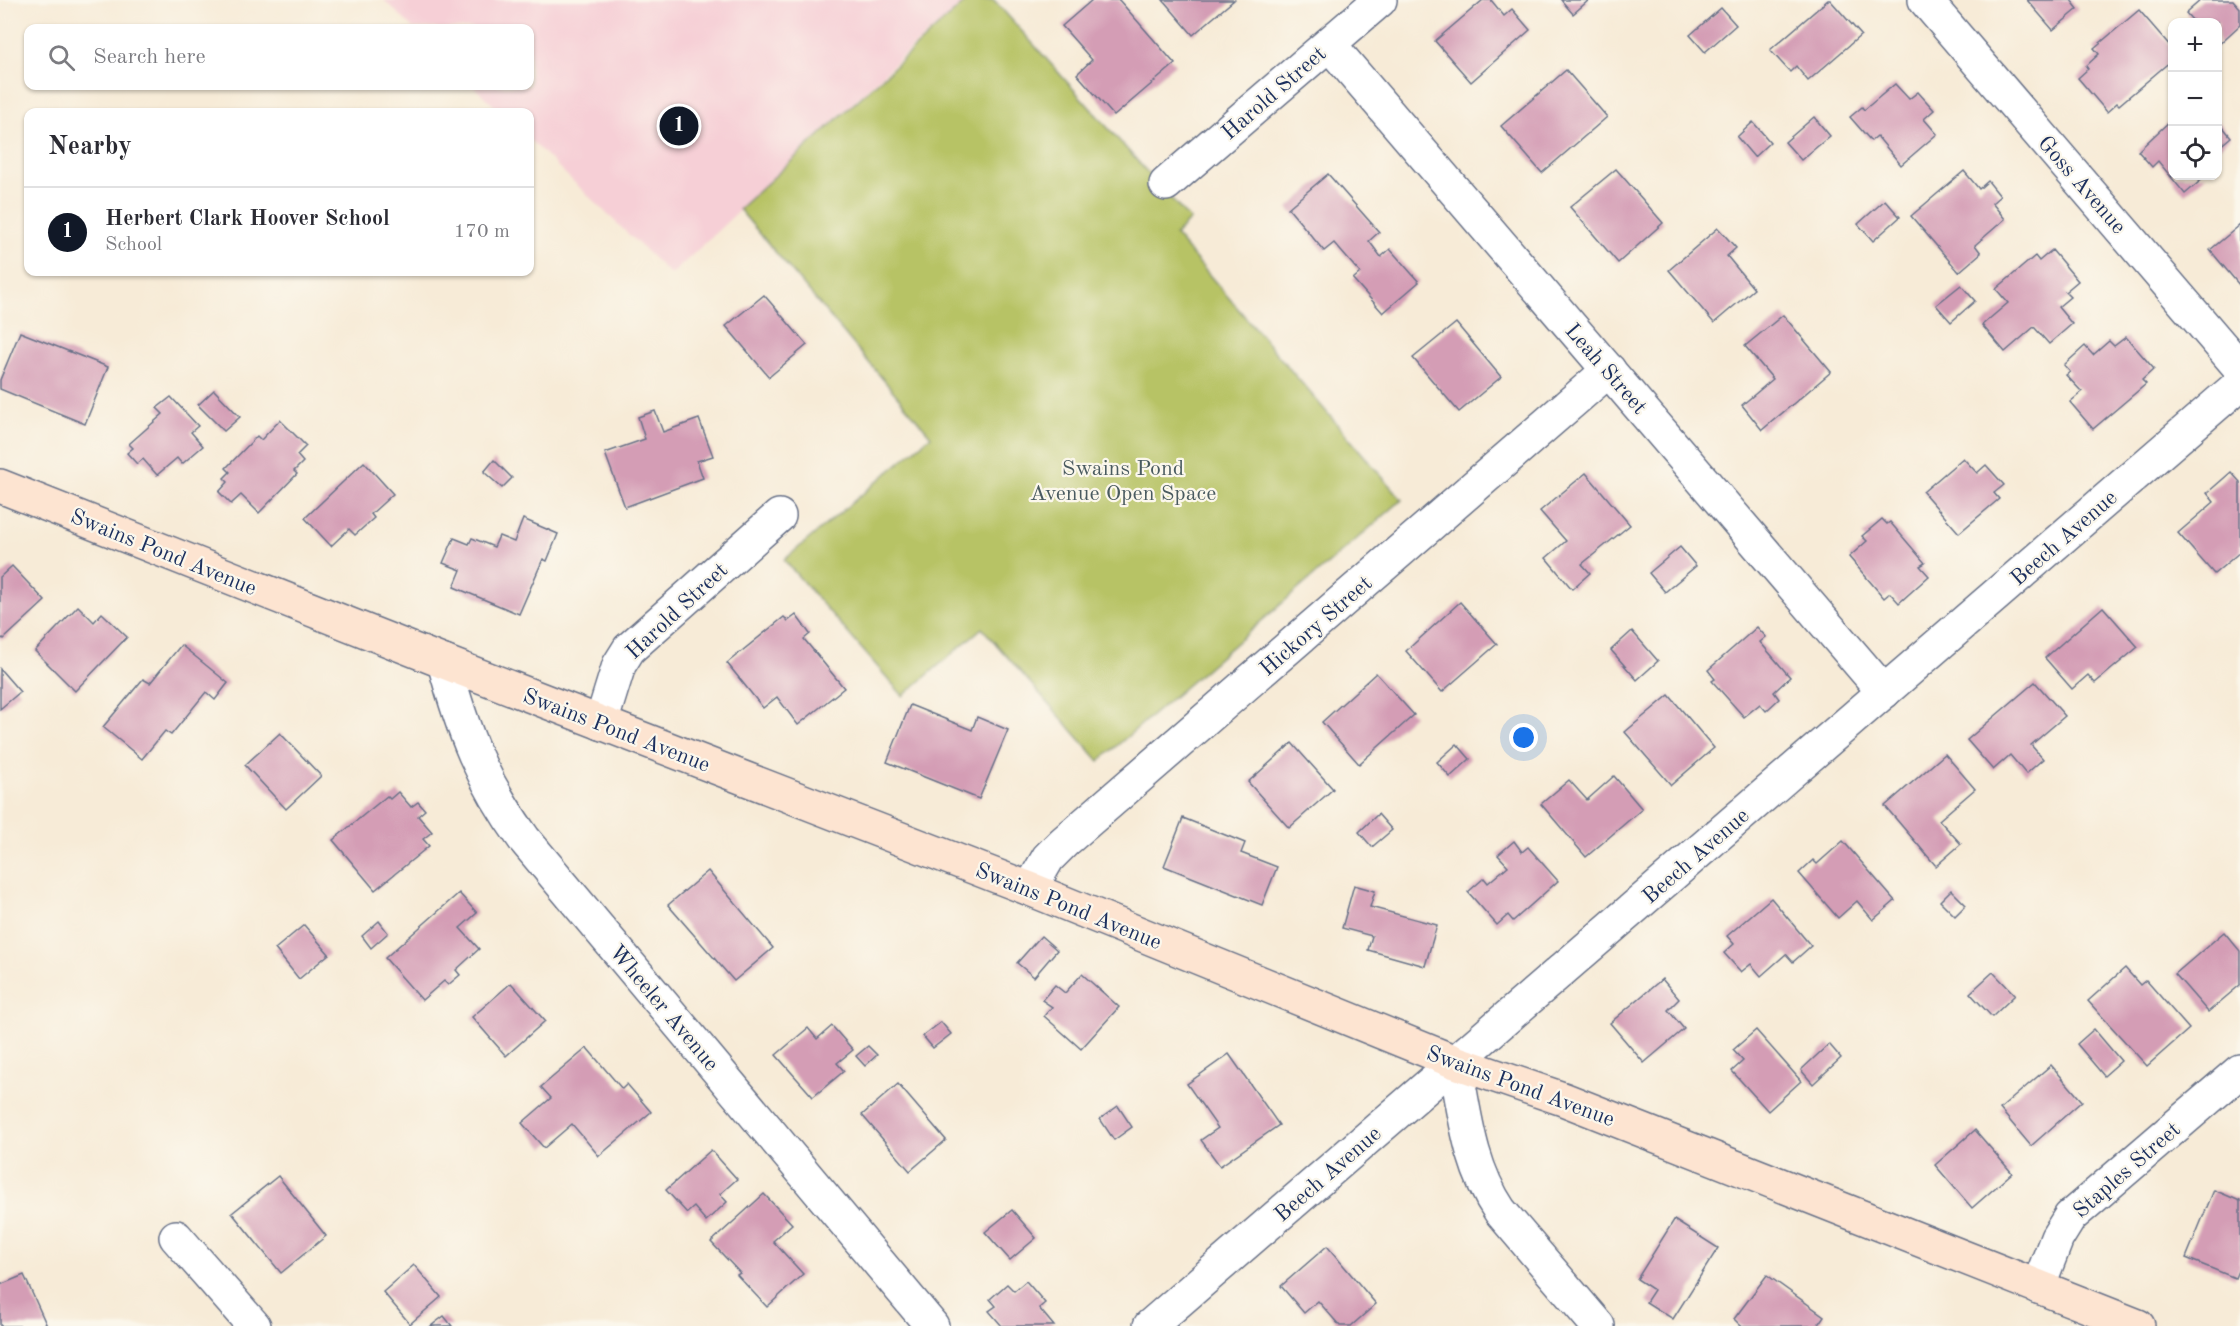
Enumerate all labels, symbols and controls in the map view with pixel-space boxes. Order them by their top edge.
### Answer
map controls [2168,18,2222,180]
button: + [2168,18,2222,72]
search box [24,24,534,90]
icon: search [45,41,78,74]
street label: Harold Street [1218,43,1331,144]
text: Search here [93,46,206,68]
button: − [2168,72,2222,126]
pin: 1 [660,104,698,148]
button: locate [2168,126,2222,180]
street label: Goss Avenue [2033,132,2130,239]
text: Nearby [48,134,132,160]
text: Herbert Clark Hoover School [105,208,390,230]
text: 1 [62,222,73,242]
text: 170 m [454,222,510,242]
text: School [105,235,162,255]
street label: Leah Street [1560,320,1651,419]
park label: Swains Pond Avenue Open Space [1030,458,1216,505]
street label: Beech Avenue [2007,487,2122,590]
street label: Swains Pond Avenue [67,505,259,600]
street label: Harold Street [622,559,732,664]
street label: Hickory Street [1256,572,1376,681]
street label: Swains Pond Avenue [520,685,713,777]
your location [1509,723,1538,752]
street label: Beech Avenue [1639,805,1754,908]
street label: Swains Pond Avenue [972,859,1164,954]
street label: Wheeler Avenue [605,941,722,1075]
street label: Swains Pond Avenue [1423,1043,1617,1131]
street label: Staples Street [2070,1118,2185,1223]
street label: Beech Avenue [1271,1123,1386,1226]

